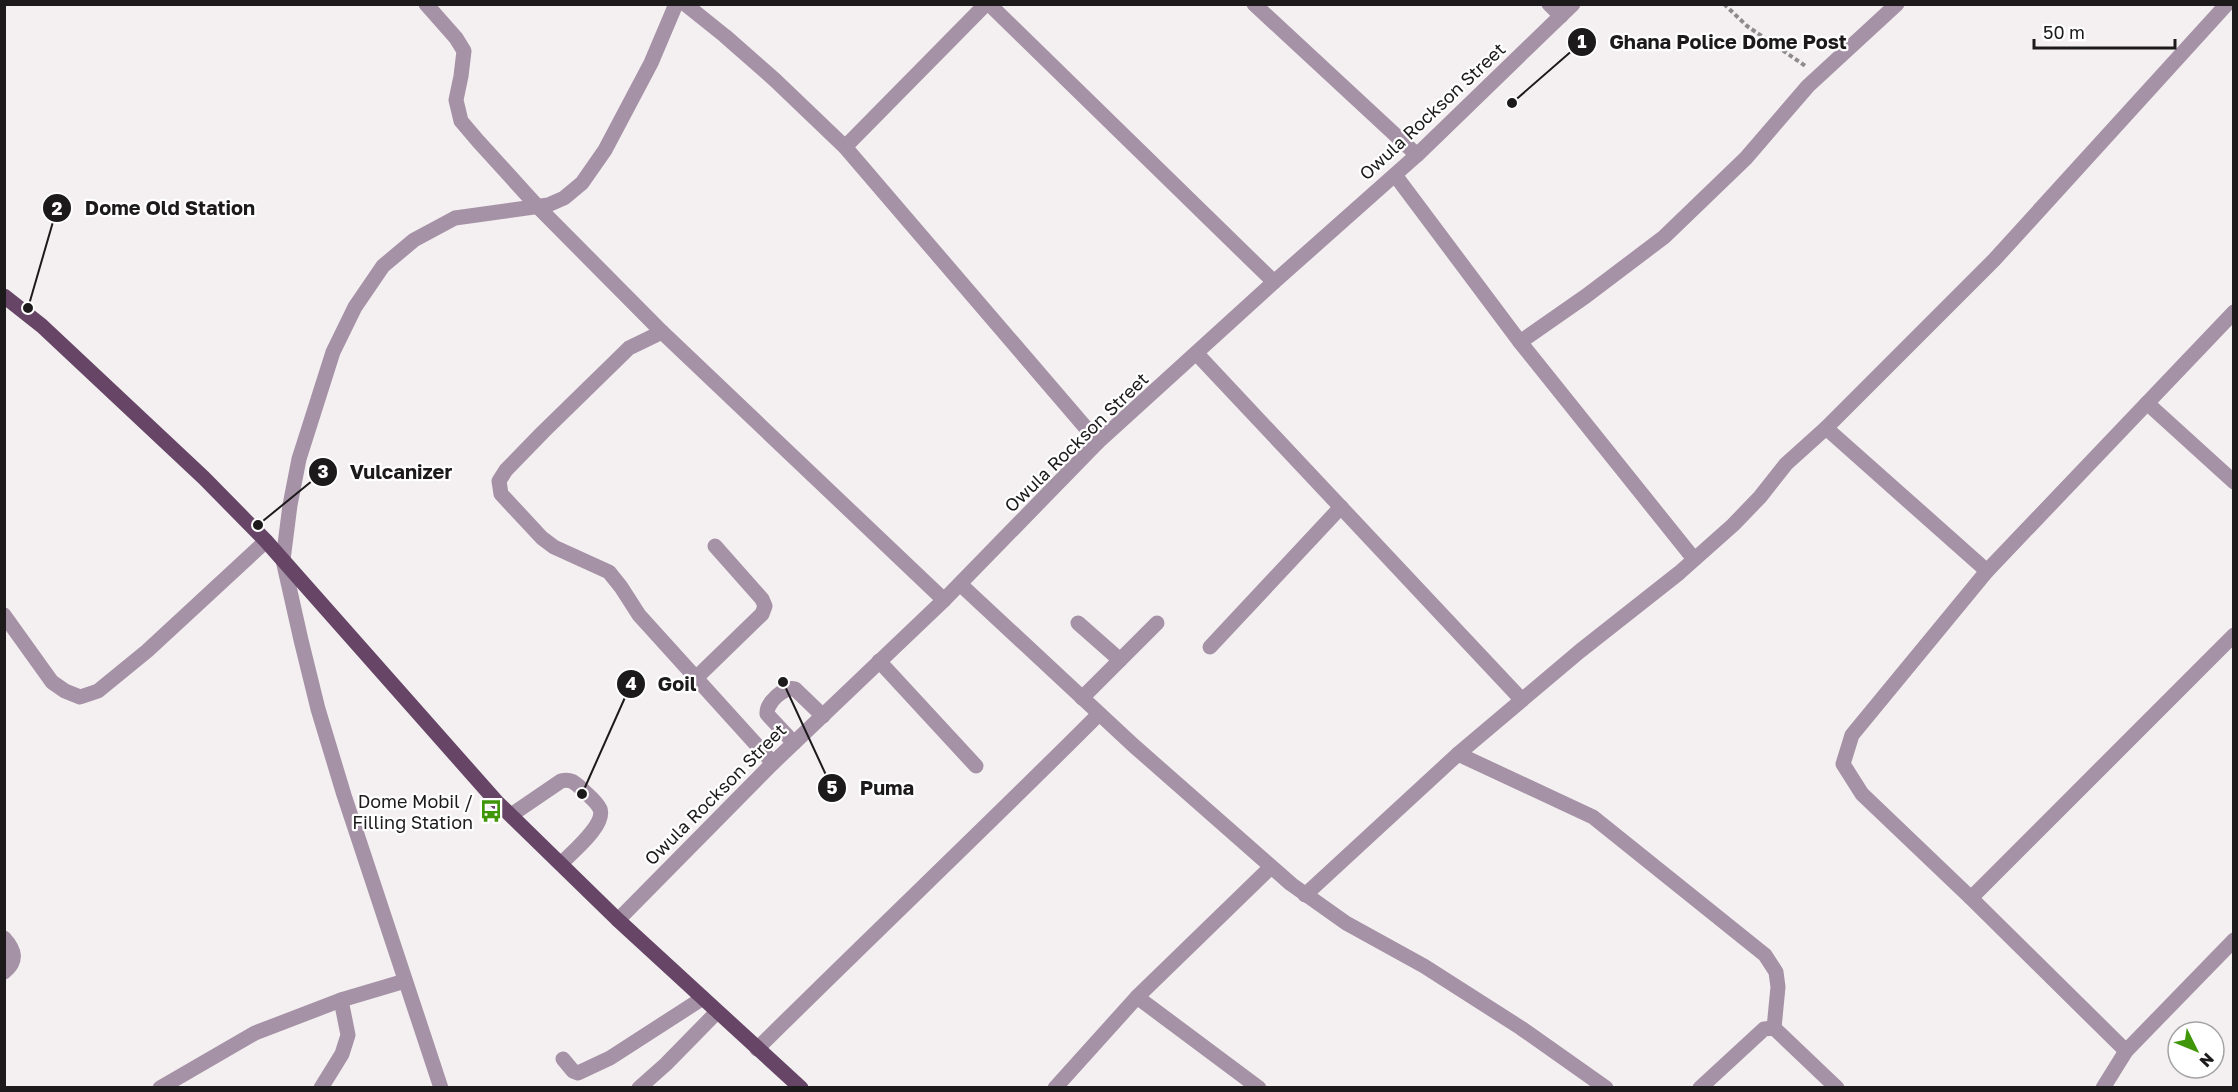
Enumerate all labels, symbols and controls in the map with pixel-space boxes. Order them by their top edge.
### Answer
scale bar [2034,12,2175,50]
text: 50 m [2043,21,2085,43]
callout: Ghana Police Dome Post [1567,23,1858,61]
text: Ghana Police Dome Post [1609,29,1847,53]
text: 1 [1577,30,1587,52]
street label: Owula Rockson Street [1355,38,1509,184]
callout: Dome Old Station [42,189,267,227]
text: Dome Old Station [85,195,255,219]
text: 2 [52,197,63,219]
street label: Owula Rockson Street [1000,368,1152,516]
callout: Vulcanizer [308,453,464,491]
text: Vulcanizer [350,459,452,483]
text: 3 [318,460,329,482]
callout: Goil [616,665,709,703]
text: Goil [658,671,697,695]
text: 4 [625,672,637,694]
street label: Owula Rockson Street [640,719,790,869]
callout: Puma [817,769,926,807]
text: Puma [860,775,914,799]
text: 5 [827,776,838,798]
place label: Dome Mobil / Filling Station [352,790,473,833]
bus stop icon: Dome Mobil / Filling Station [478,798,504,824]
north arrow [2166,1020,2226,1080]
text: N [2196,1049,2218,1072]

